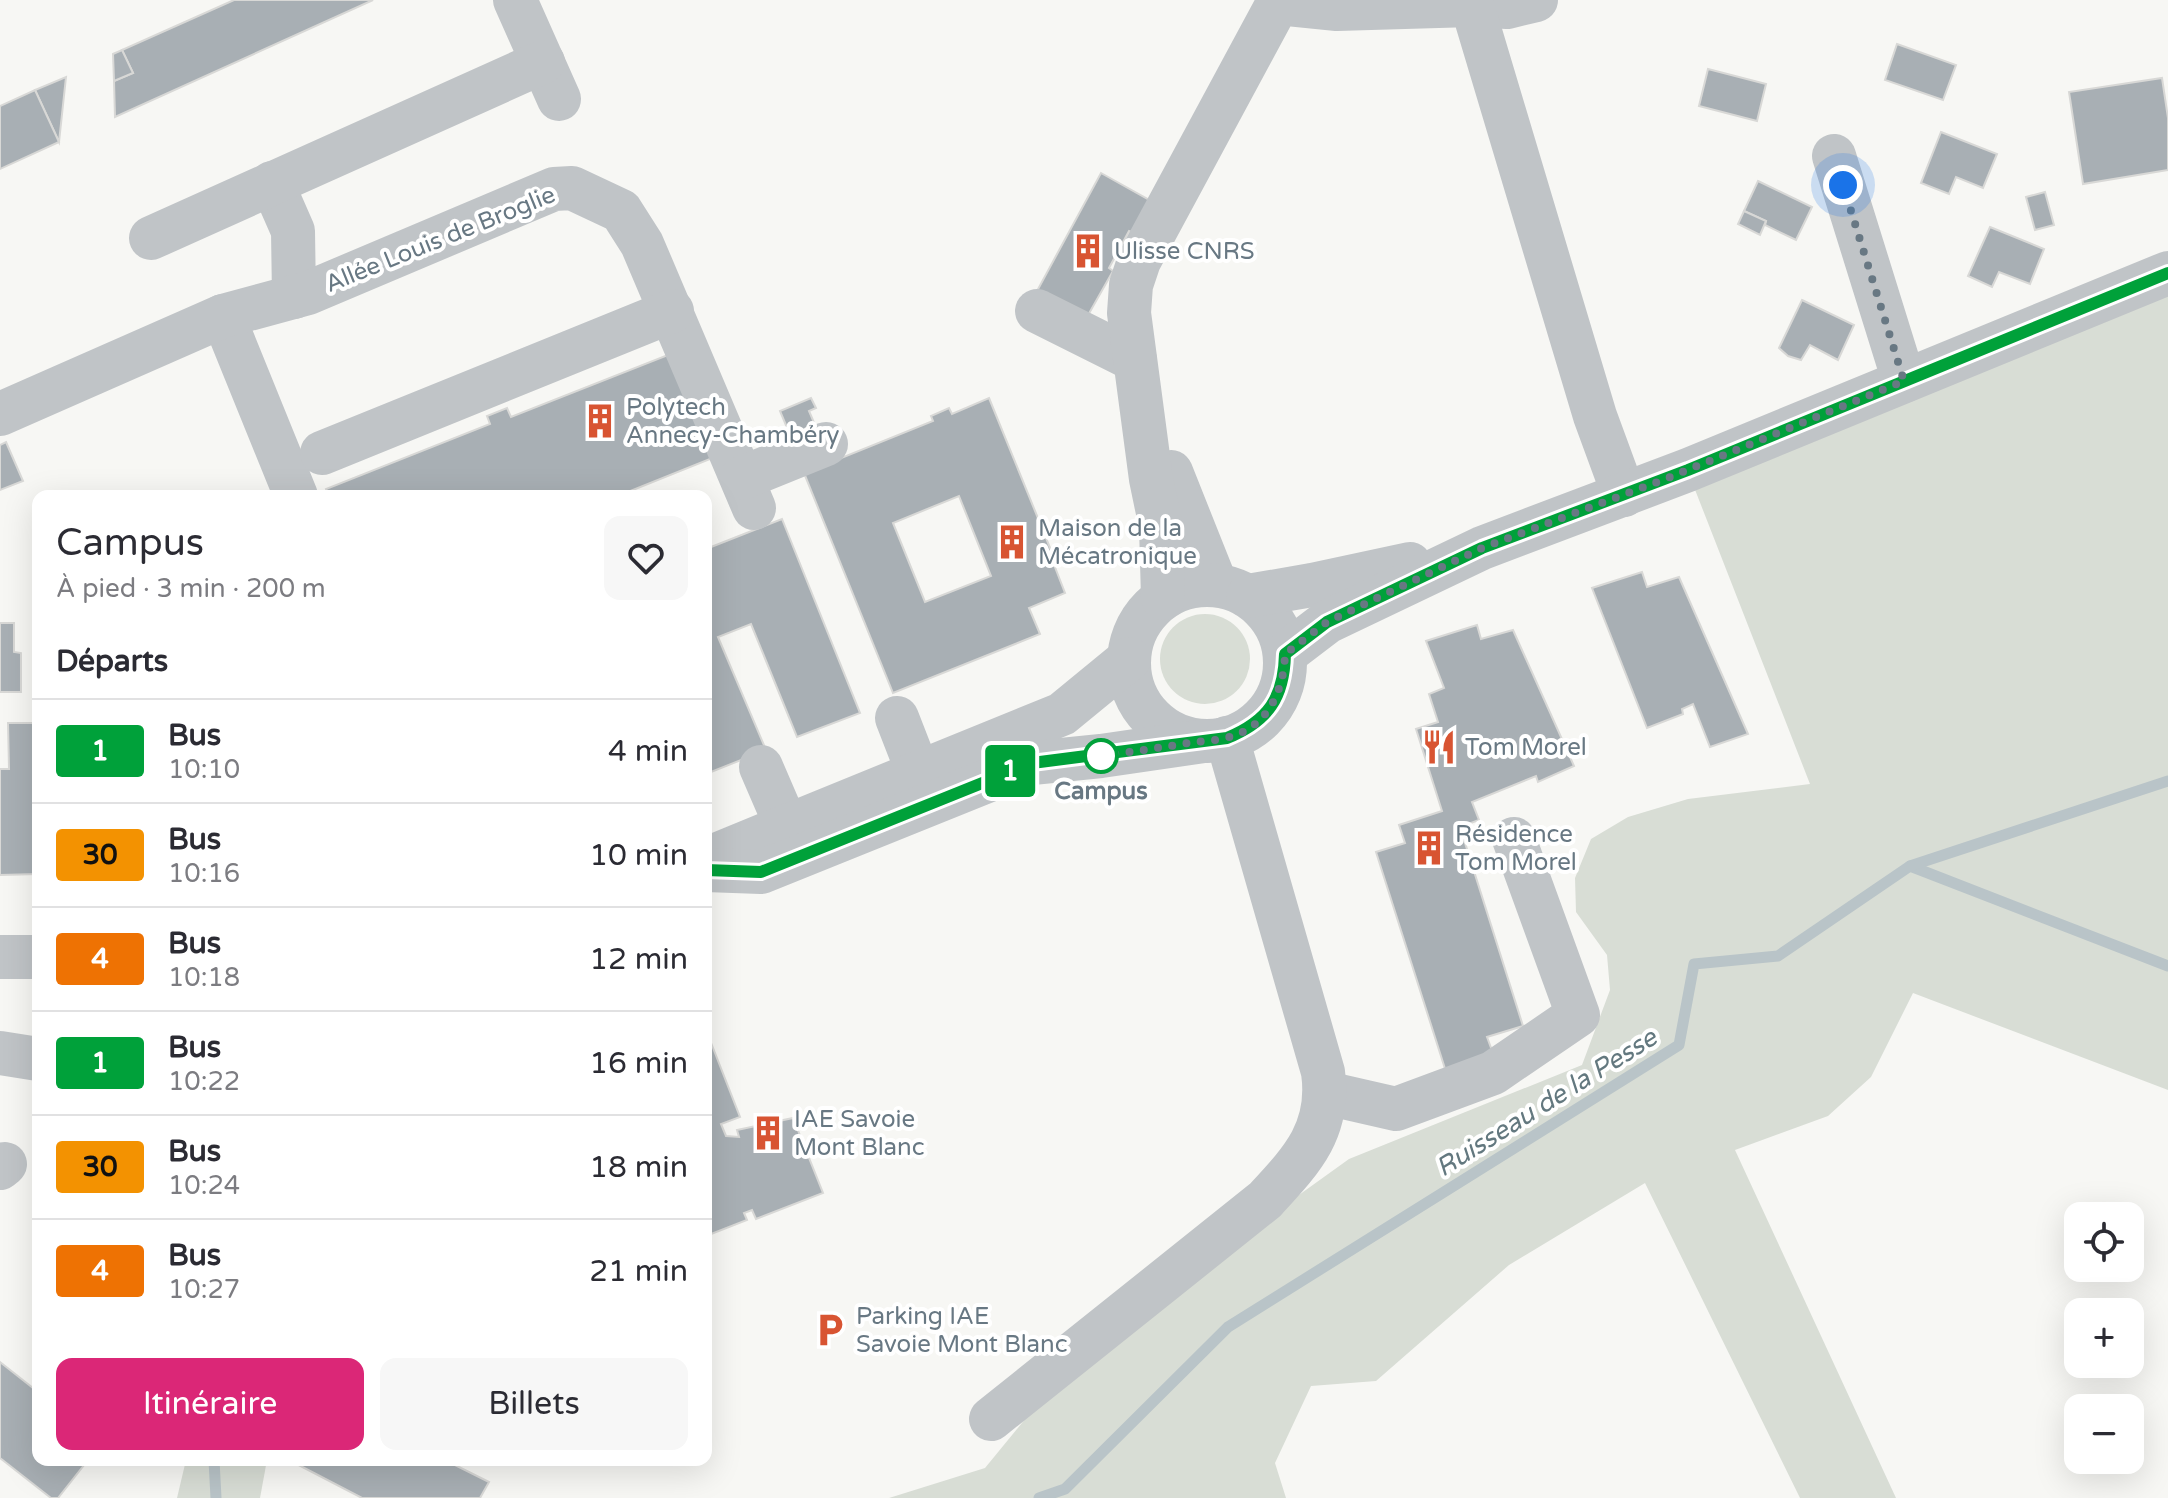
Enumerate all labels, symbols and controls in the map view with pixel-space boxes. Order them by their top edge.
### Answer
your location [1823,165,1863,205]
street label: Allée Louis de Broglie [321,180,559,299]
building icon: Ulisse CNRS [1069,232,1107,270]
place label: Ulisse CNRS [1114,237,1255,266]
place label: Polytech Annecy-Chambéry [626,393,840,450]
building icon: Polytech Annecy-Chambéry [581,402,619,440]
place label: Maison de la Mécatronique [1038,514,1197,571]
button: heart [604,516,688,600]
text: Campus [56,520,204,566]
building icon: Maison de la Mécatronique [993,523,1031,561]
text: À pied · 3 min · 200 m [56,573,326,604]
text: Départs [56,643,168,680]
text: Bus [168,717,221,754]
restaurant icon: Tom Morel [1420,728,1458,766]
text: 4 min [608,733,688,770]
place label: Tom Morel [1465,733,1587,762]
text: 1 [91,734,109,768]
marker: Campus [1084,739,1118,773]
line badge: 1 [984,745,1036,797]
text: 10:10 [168,754,240,785]
text: 1 [1001,754,1019,788]
place label: Campus [1054,777,1148,806]
place label: Résidence Tom Morel [1455,820,1577,877]
text: Bus [168,821,221,858]
building icon: Résidence Tom Morel [1410,829,1448,867]
text: 10 min [589,837,688,874]
text: 30 [82,838,118,872]
text: 10:16 [168,858,240,889]
text: Bus [168,925,221,962]
text: 12 min [589,941,688,978]
text: 4 [91,942,109,976]
text: 10:18 [168,962,240,993]
water label: Ruisseau de la Pesse [1430,1021,1664,1183]
text: Bus [168,1029,221,1066]
text: 16 min [589,1045,688,1082]
text: 1 [91,1046,109,1080]
text: 10:22 [168,1066,240,1097]
place label: IAE Savoie Mont Blanc [794,1105,925,1162]
building icon: IAE Savoie Mont Blanc [749,1114,787,1152]
text: Bus [168,1133,221,1170]
text: 18 min [589,1149,688,1186]
text: 30 [82,1150,118,1184]
text: 10:24 [168,1170,240,1201]
map controls [2064,1202,2144,1474]
button: locate [2064,1202,2144,1282]
text: Bus [168,1237,221,1274]
text: 21 min [589,1253,688,1290]
text: 4 [91,1254,109,1288]
text: 10:27 [168,1274,240,1305]
button: + [2064,1298,2144,1378]
place label: Parking IAE Savoie Mont Blanc [856,1302,1068,1359]
parking icon: Parking IAE Savoie Mont Blanc [811,1311,849,1349]
button: Itinéraire [56,1358,364,1450]
button: Billets [380,1358,688,1450]
button: − [2064,1394,2144,1474]

